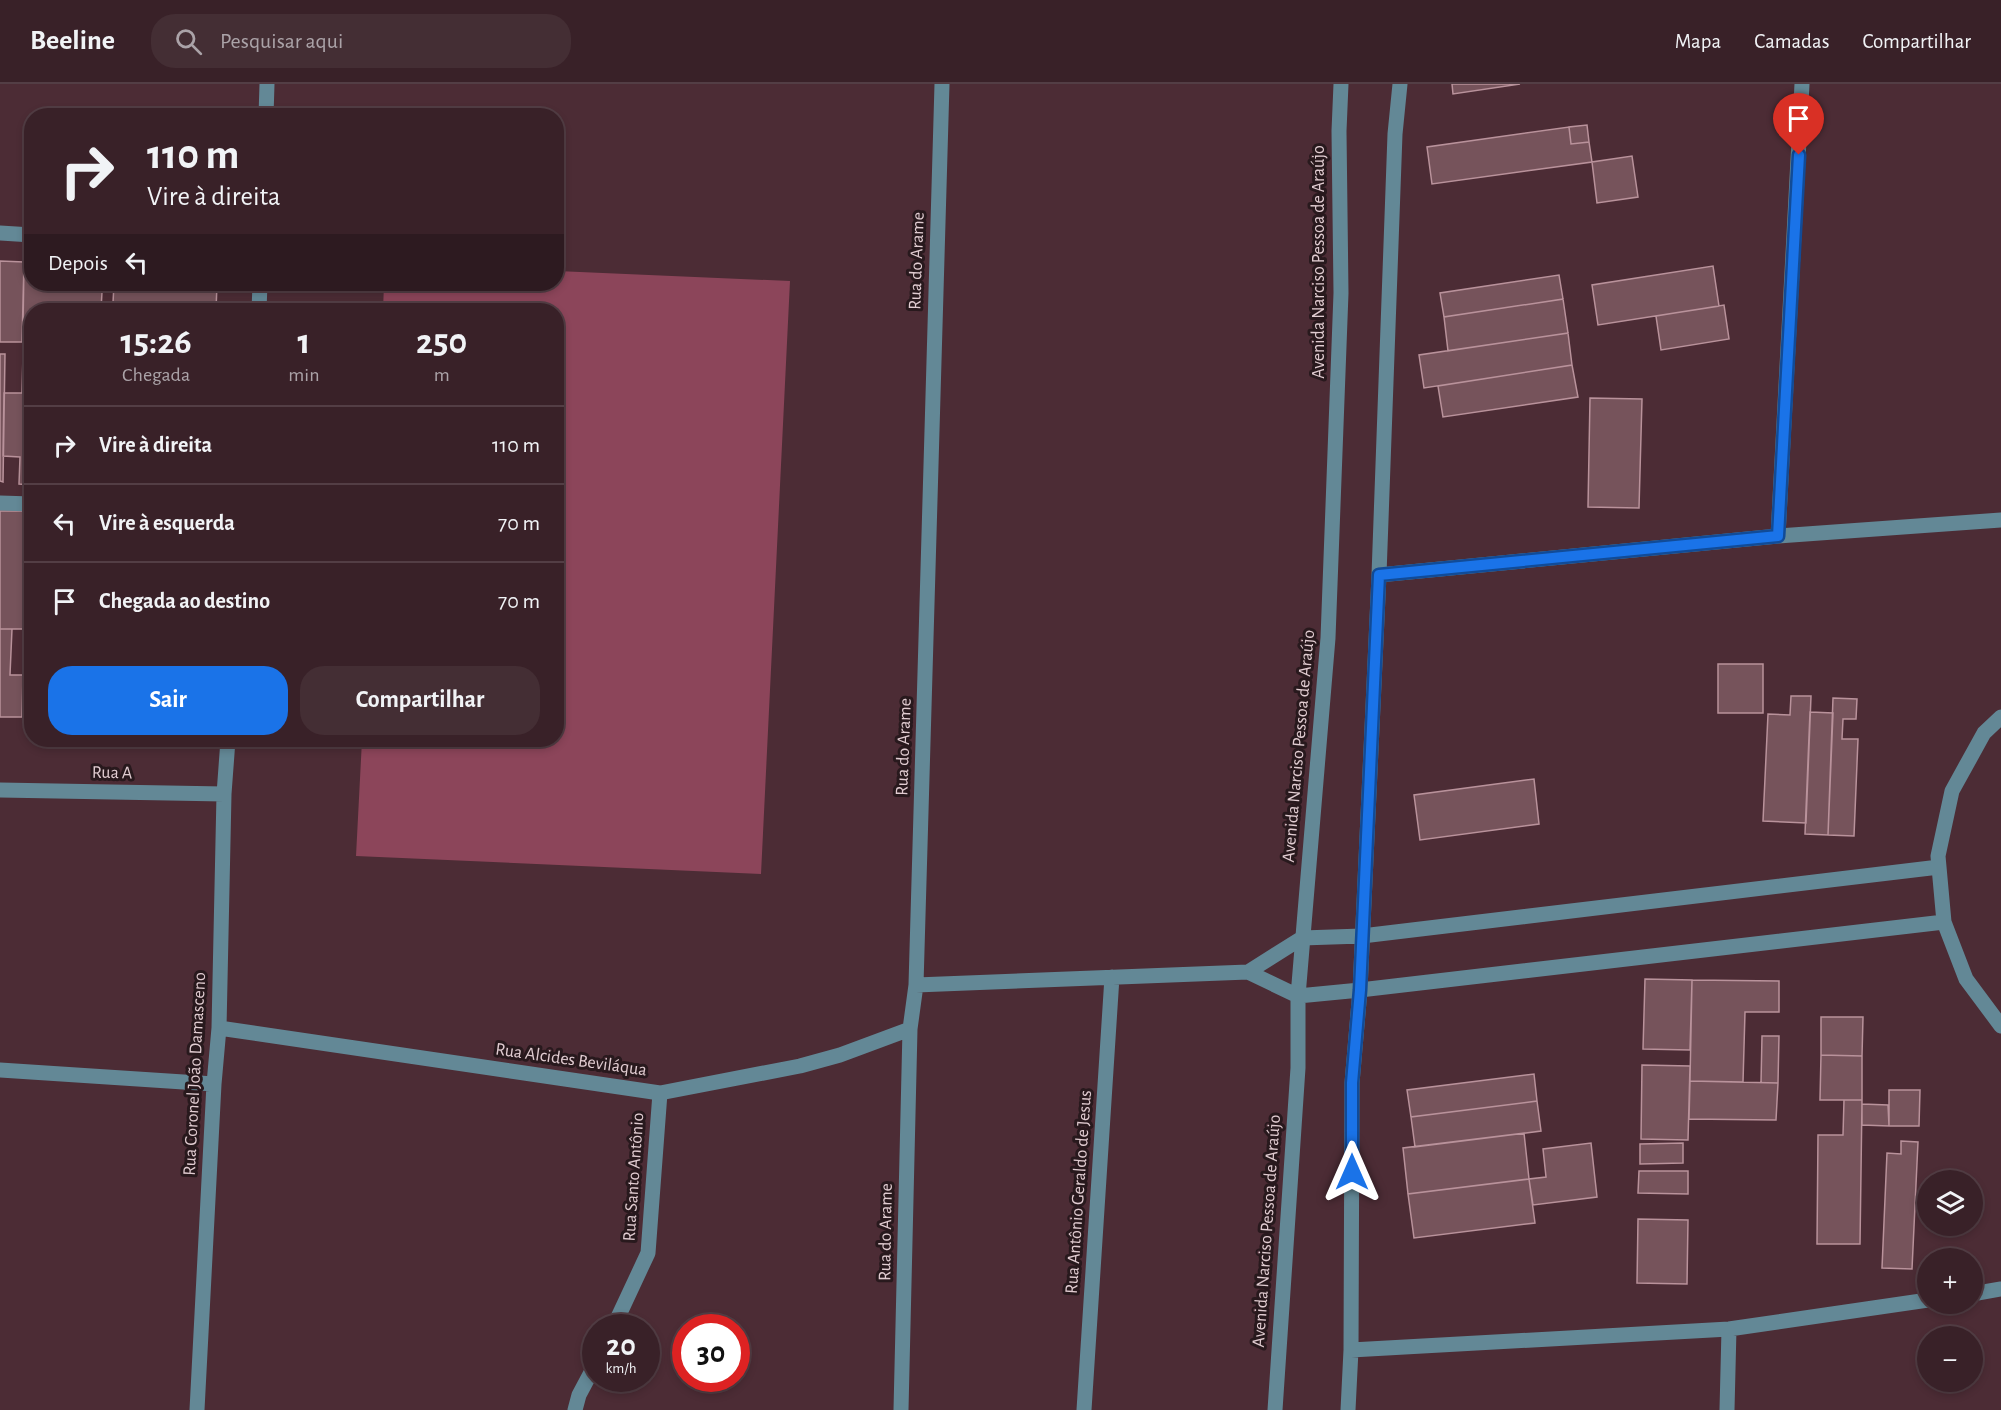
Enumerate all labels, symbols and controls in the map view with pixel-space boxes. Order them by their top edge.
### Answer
search box [151,14,571,68]
icon: search [172,25,205,58]
text: Beeline [30,27,115,55]
text: Pesquisar aqui [220,30,343,52]
text: Mapa [1675,31,1721,52]
text: Camadas [1754,31,1829,52]
text: Compartilhar [1862,31,1971,52]
pin [1773,93,1824,155]
icon: arrive [1782,102,1815,135]
icon: right [48,132,126,210]
text: 110 m [147,134,239,176]
street label: Avenida Narciso Pessoa de Araújo [1310,145,1328,379]
text: Vire à direita [147,183,281,210]
street label: Rua do Arame [906,212,928,310]
icon: left [120,246,153,279]
text: Depois [48,252,108,274]
text: 15:26 [121,324,192,360]
text: 1 [297,324,310,360]
text: 250 [416,324,467,360]
text: Chegada [122,365,190,385]
text: min [288,365,320,385]
text: m [434,365,450,385]
icon: right [48,429,81,462]
text: Vire à direita [99,434,212,456]
text: 110 m [492,434,540,456]
icon: left [48,507,81,540]
text: Vire à esquerda [99,512,235,534]
text: 70 m [498,512,540,534]
icon: arrive [48,585,81,618]
text: Chegada ao destino [99,590,270,612]
text: 70 m [498,590,540,612]
street label: Avenida Narciso Pessoa de Araújo [1280,629,1318,863]
button: Sair [48,666,288,735]
button: Compartilhar [300,666,540,735]
street label: Rua do Arame [893,698,915,796]
street label: Rua A [92,764,133,782]
street label: Rua Coronel João Damasceno [181,972,209,1176]
street label: Rua Alcides Beviláqua [494,1040,648,1080]
street label: Rua Antônio Geraldo de Jesus [1063,1090,1095,1294]
street label: Rua Santo Antônio [621,1112,647,1242]
street label: Avenida Narciso Pessoa de Araújo [1250,1114,1284,1348]
position arrow [1320,1140,1384,1204]
map controls [1917,1170,1983,1392]
button: layers [1917,1170,1983,1236]
street label: Rua do Arame [876,1183,896,1281]
button: + [1917,1248,1983,1314]
speed limit sign: 30 [672,1314,750,1392]
button: − [1917,1326,1983,1392]
text: 20 [606,1331,636,1361]
text: km/h [606,1361,636,1376]

